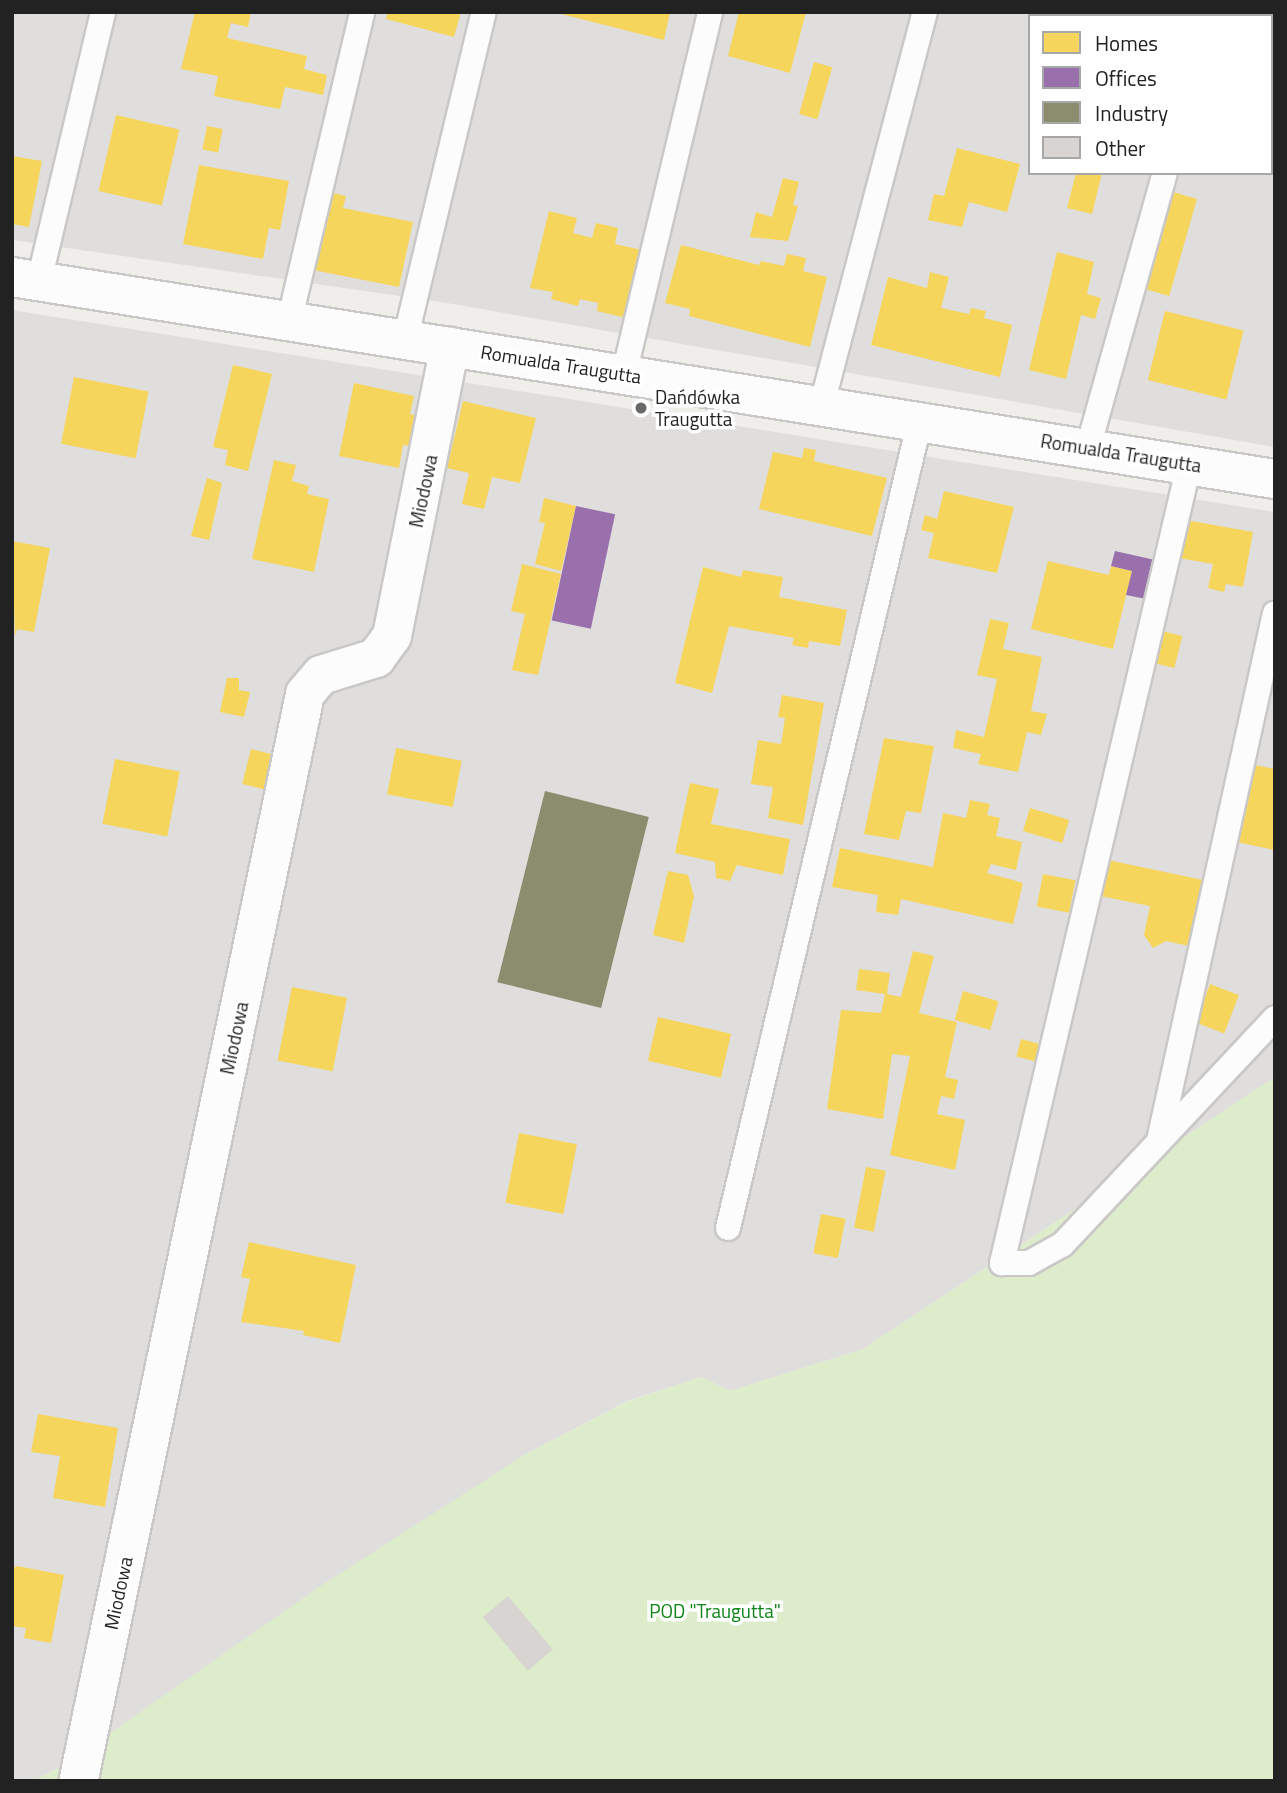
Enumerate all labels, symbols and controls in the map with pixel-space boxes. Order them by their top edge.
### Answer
legend [1028,14,1273,175]
text: Homes [1095,27,1158,59]
text: Offices [1095,62,1157,94]
text: Industry [1095,97,1168,129]
text: Other [1095,132,1145,164]
street label: Romualda Traugutta [479,340,643,388]
place label: Dańdówka Traugutta [655,386,740,430]
marker: Dańdówka Traugutta [633,400,649,416]
street label: Romualda Traugutta [1039,429,1203,477]
street label: Miodowa [404,452,442,530]
street label: Miodowa [215,999,253,1077]
street label: Miodowa [99,1554,137,1632]
park label: POD "Traugutta" [649,1600,781,1622]

